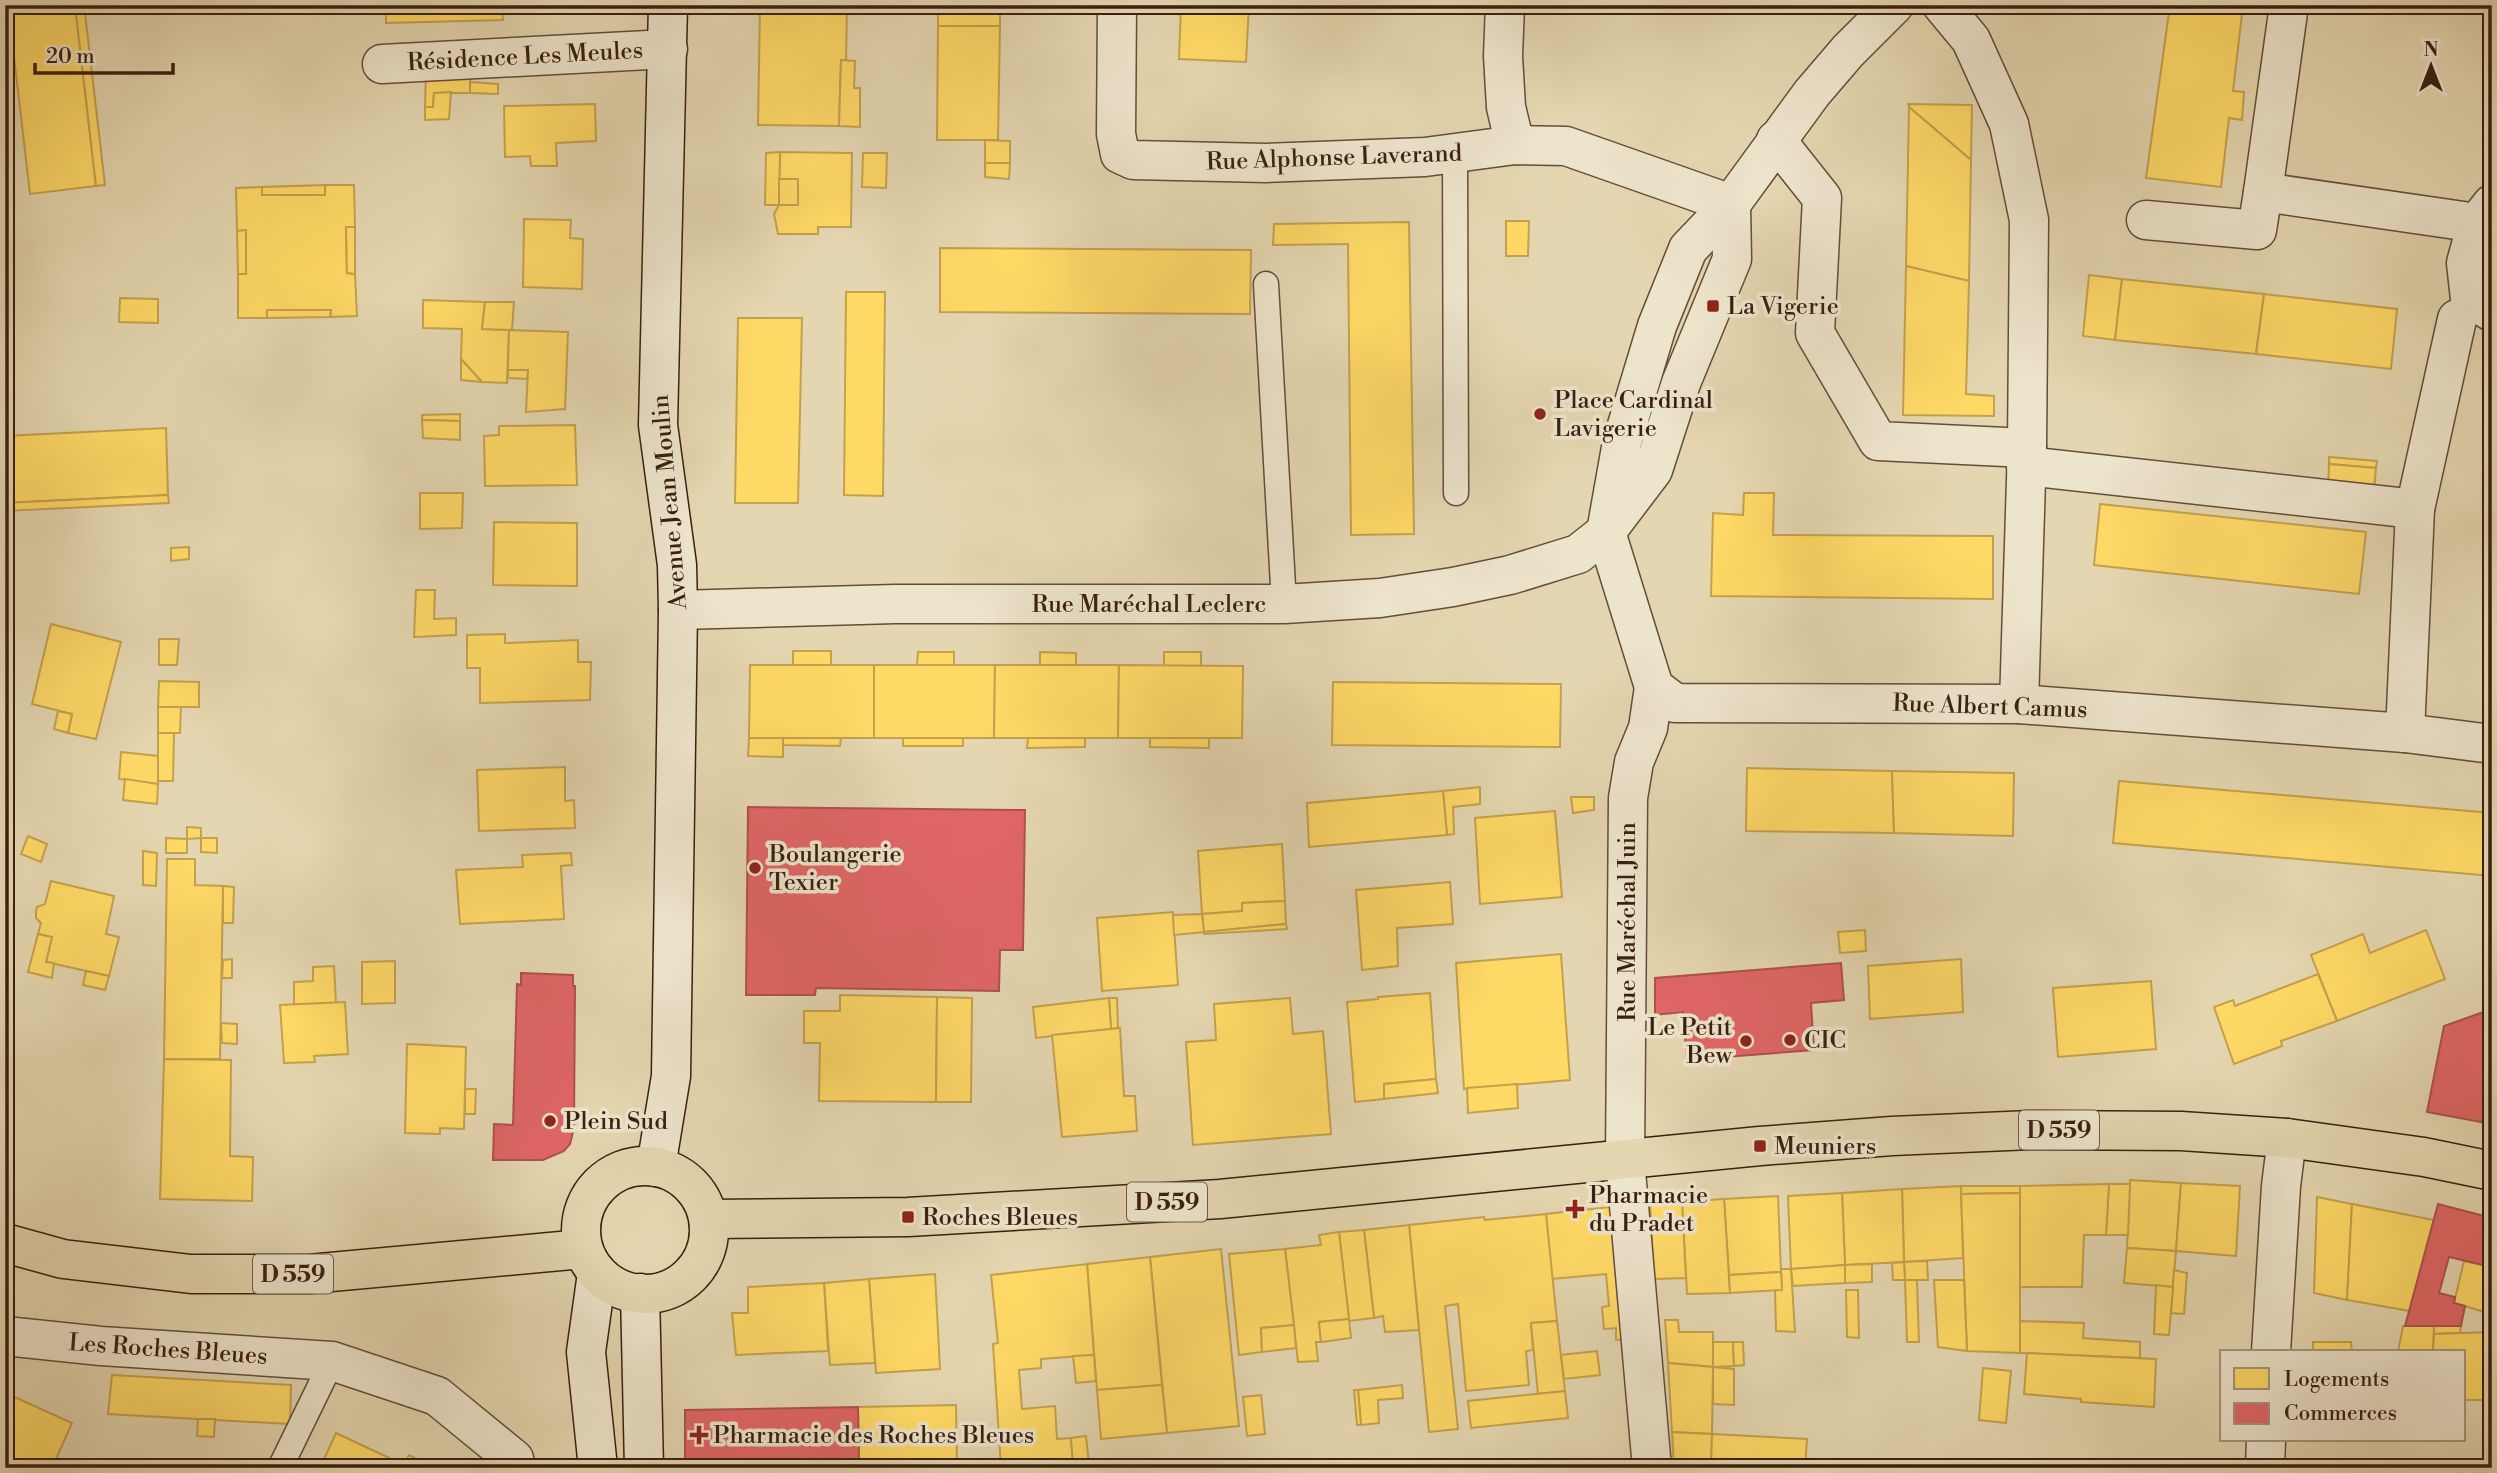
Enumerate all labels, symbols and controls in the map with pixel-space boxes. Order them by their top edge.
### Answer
scale bar [35,32,173,76]
north arrow [2396,32,2466,102]
street label: Résidence Les Meules [406,36,644,78]
text: N [2423,38,2439,62]
text: 20 m [46,44,95,70]
street label: Rue Alphonse Laverand [1205,139,1463,177]
place label: La Vigerie [1727,292,1839,322]
marker: La Vigerie [1705,298,1721,314]
place label: Place Cardinal Lavigerie [1554,386,1713,444]
street label: Avenue Jean Moulin [646,393,694,612]
marker: Place Cardinal Lavigerie [1532,406,1548,422]
street label: Rue Maréchal Leclerc [1032,590,1266,620]
street label: Rue Albert Camus [1892,689,2088,725]
street label: Rue Maréchal Juin [1613,822,1643,1022]
place label: Boulangerie Texier [768,840,902,898]
marker: Boulangerie Texier [747,860,763,876]
place label: Le Petit Bew [1647,1013,1734,1071]
place label: CIC [1804,1026,1846,1056]
marker: CIC [1782,1032,1798,1048]
marker: Le Petit Bew [1738,1033,1754,1049]
place label: Plein Sud [564,1107,668,1137]
road number: D 559 [2019,1110,2099,1149]
marker: Plein Sud [542,1113,558,1129]
place label: Meuniers [1774,1132,1876,1162]
marker: Meuniers [1752,1138,1768,1154]
place label: Pharmacie du Pradet [1589,1181,1708,1239]
road number: D 559 [1127,1182,1207,1222]
marker: Pharmacie du Pradet [1567,1201,1583,1217]
place label: Roches Bleues [922,1203,1078,1233]
marker: Roches Bleues [900,1209,916,1225]
road number: D 559 [253,1254,333,1294]
street label: Les Roches Bleues [67,1328,269,1372]
legend [2220,1350,2466,1442]
text: Logements [2284,1367,2389,1393]
text: Commerces [2284,1401,2397,1427]
place label: Pharmacie des Roches Bleues [713,1421,1034,1451]
marker: Pharmacie des Roches Bleues [691,1427,707,1443]

